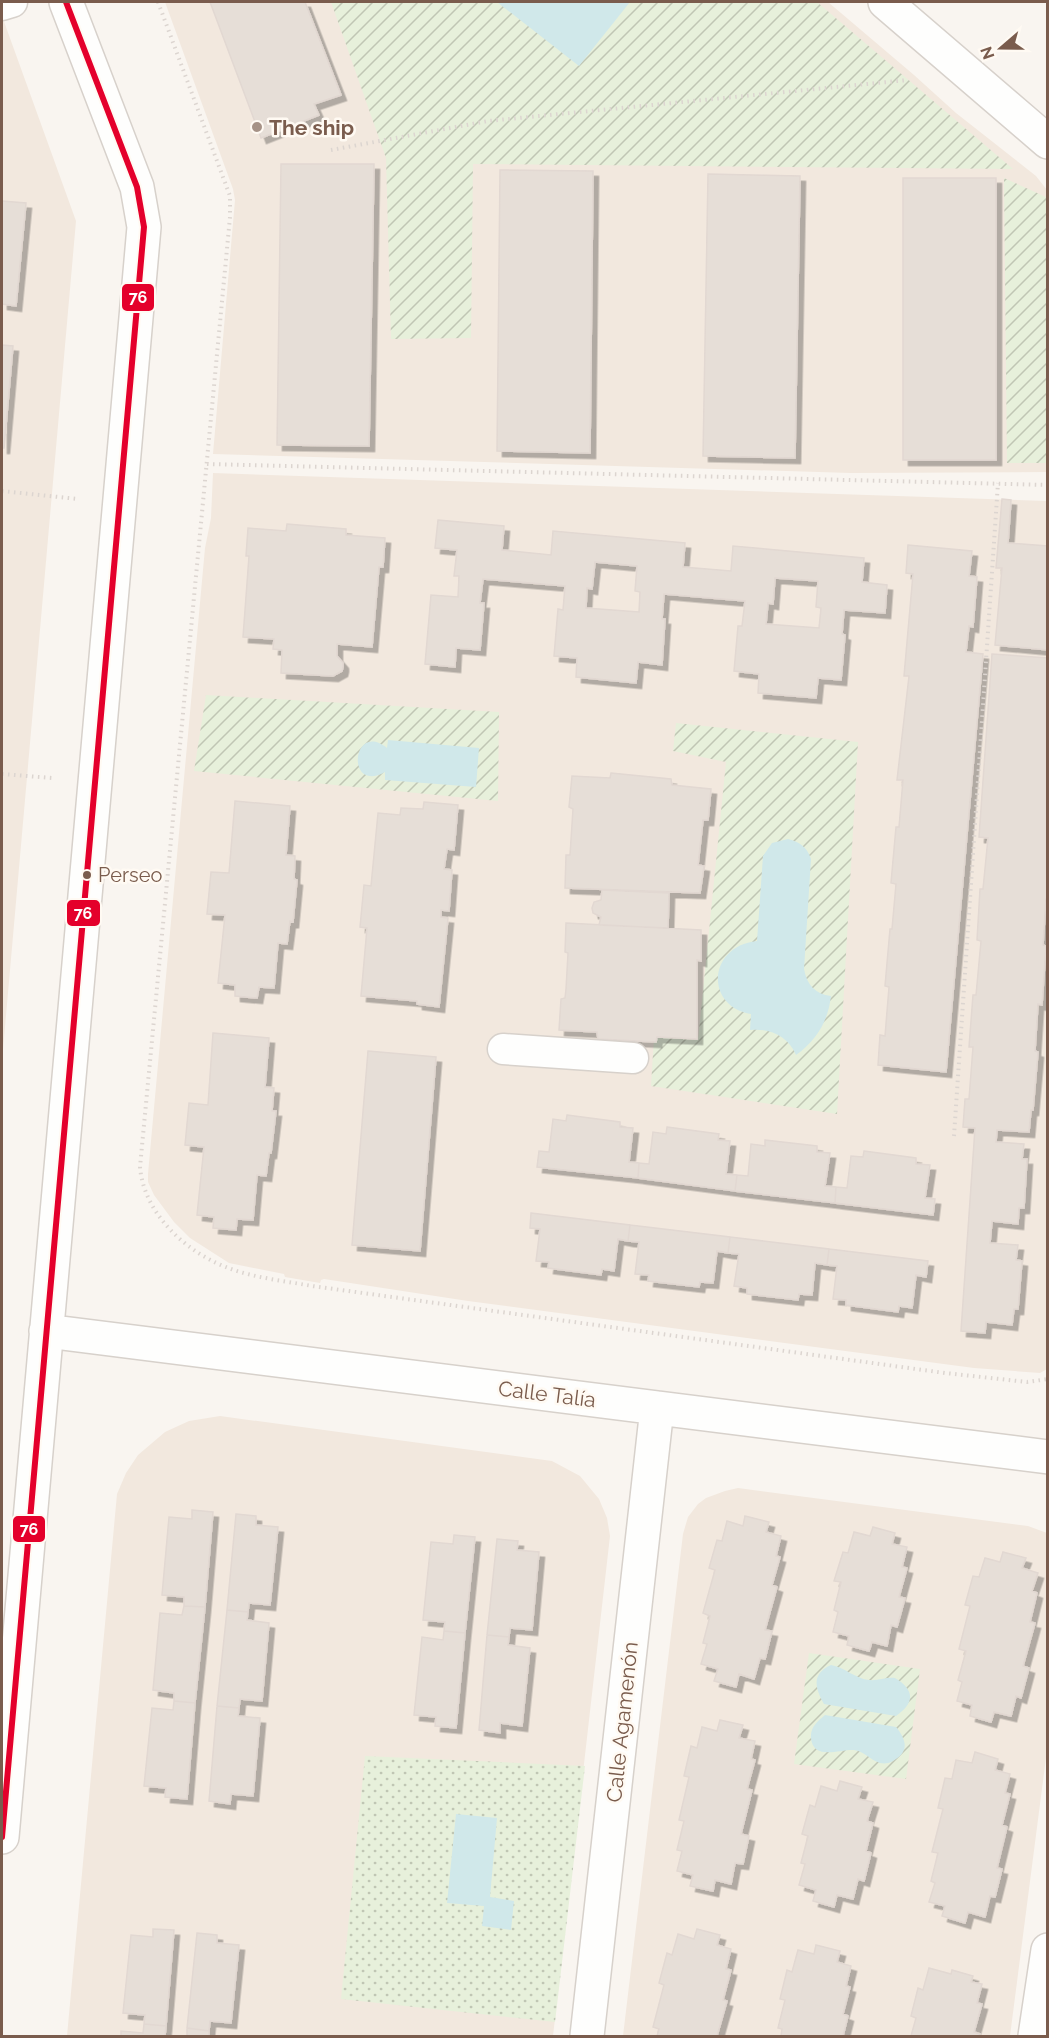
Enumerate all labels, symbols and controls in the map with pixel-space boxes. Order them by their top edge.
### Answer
north arrow [971,18,1031,78]
text: N [976,44,998,62]
place label: The ship [269,115,354,140]
marker: The ship [250,120,264,134]
line badge: 76 [121,283,155,312]
text: 76 [129,288,148,307]
place label: Perseo [98,863,162,887]
marker: Perseo [81,869,93,881]
line badge: 76 [66,899,101,927]
text: 76 [74,904,93,923]
street label: Calle Talía [497,1376,597,1412]
line badge: 76 [12,1515,46,1543]
text: 76 [20,1520,39,1539]
street label: Calle Agamenón [601,1641,643,1803]

